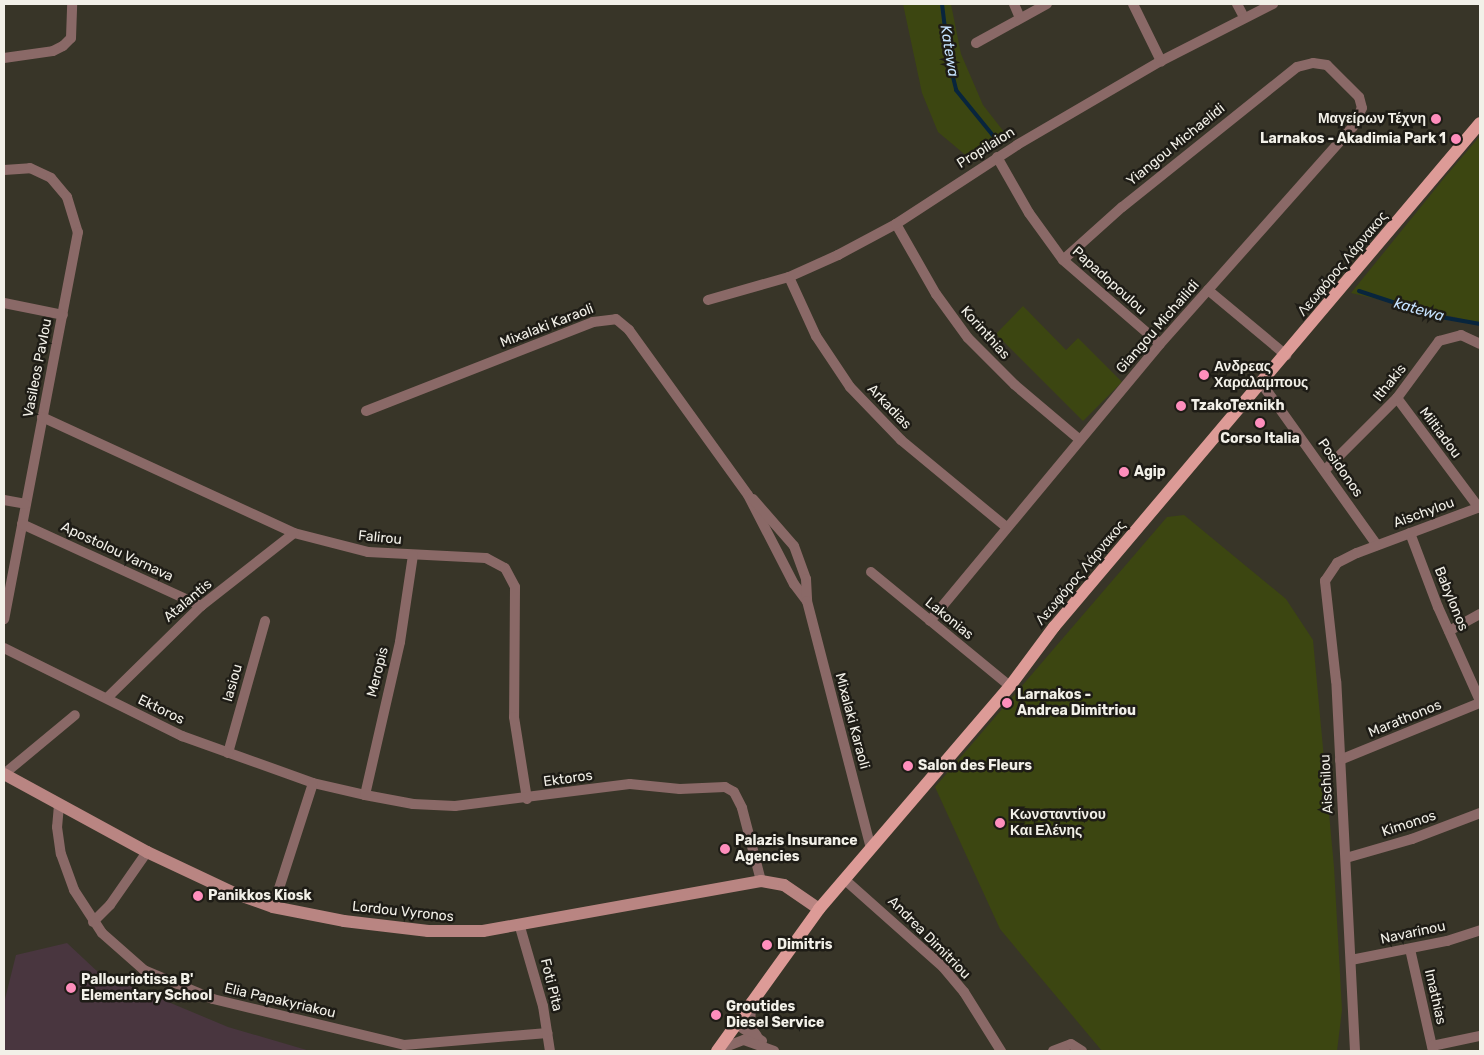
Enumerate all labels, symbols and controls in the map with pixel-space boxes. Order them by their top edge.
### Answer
water label: Katewa [936,24,962,78]
street label: Yiangou Michaelidi [1124,100,1228,190]
place label: Μαγείρων Τέχνη [1318,111,1426,127]
marker: Μαγείρων Τέχνη [1430,113,1442,125]
street label: Propilaion [954,124,1018,172]
place label: Larnakos - Akadimia Park 1 [1260,131,1446,147]
marker: Larnakos - Akadimia Park 1 [1450,133,1462,145]
street label: Λεωφόρος Λάρνακος [1294,208,1392,320]
street label: Papadopoulou [1069,243,1149,319]
street label: Giangou Michailidi [1113,277,1203,377]
water label: katewa [1392,294,1446,326]
street label: Mixalaki Karaoli [498,300,596,352]
street label: Korinthias [957,303,1013,363]
street label: Vasileos Pavlou [20,317,56,419]
place label: Ανδρεας Χαραλαμπους [1214,359,1308,392]
street label: Ithakis [1370,361,1410,405]
marker: Ανδρεας Χαραλαμπους [1198,369,1210,381]
street label: Arkadias [863,381,915,433]
place label: TzakoTexnikh [1191,398,1284,414]
marker: TzakoTexnikh [1175,400,1187,412]
street label: Miltiadou [1415,404,1465,462]
marker: Corso Italia [1254,417,1266,429]
place label: Corso Italia [1220,431,1300,447]
street label: Posidonos [1314,436,1366,500]
place label: Agip [1134,464,1166,480]
marker: Agip [1118,466,1130,478]
street label: Aischylou [1391,494,1457,532]
street label: Λεωφόρος Λάρνακος [1032,517,1130,629]
street label: Apostolou Varnava [58,519,176,585]
street label: Falirou [357,527,403,549]
street label: Babylonos [1430,564,1472,634]
street label: Atalantis [160,576,216,626]
street label: Lakonias [921,594,977,644]
street label: Meropis [364,645,392,699]
street label: Iasiou [220,662,246,704]
street label: Mixalaki Karaoli [831,671,873,771]
place label: Larnakos - Andrea Dimitriou [1017,687,1136,720]
street label: Ektoros [135,692,187,728]
marker: Larnakos - Andrea Dimitriou [1001,697,1013,709]
street label: Marathonos [1366,697,1444,741]
street label: Aischilou [1317,754,1337,814]
place label: Salon des Fleurs [918,758,1032,774]
marker: Salon des Fleurs [902,760,914,772]
street label: Ektoros [542,767,594,791]
place label: Κωνσταντίνου Και Ελένης [1010,807,1106,840]
street label: Kimonos [1380,807,1438,841]
marker: Κωνσταντίνου Και Ελένης [994,817,1006,829]
place label: Palazis Insurance Agencies [735,833,858,866]
marker: Palazis Insurance Agencies [719,843,731,855]
place label: Panikkos Kiosk [208,888,312,904]
marker: Panikkos Kiosk [192,890,204,902]
street label: Andrea Dimitriou [884,893,974,983]
street label: Lordou Vyronos [351,898,455,926]
street label: Navarinou [1379,918,1447,948]
place label: Dimitris [777,937,832,953]
marker: Dimitris [761,939,773,951]
street label: Foti Pita [536,957,566,1013]
street label: Imathias [1420,968,1450,1026]
place label: Pallouriotissa B' Elementary School [81,972,213,1004]
street label: Elia Papakyriakou [223,980,337,1022]
marker: Pallouriotissa B' Elementary School [65,982,77,994]
place label: Groutides Diesel Service [726,999,824,1032]
marker: Groutides Diesel Service [710,1009,722,1021]

